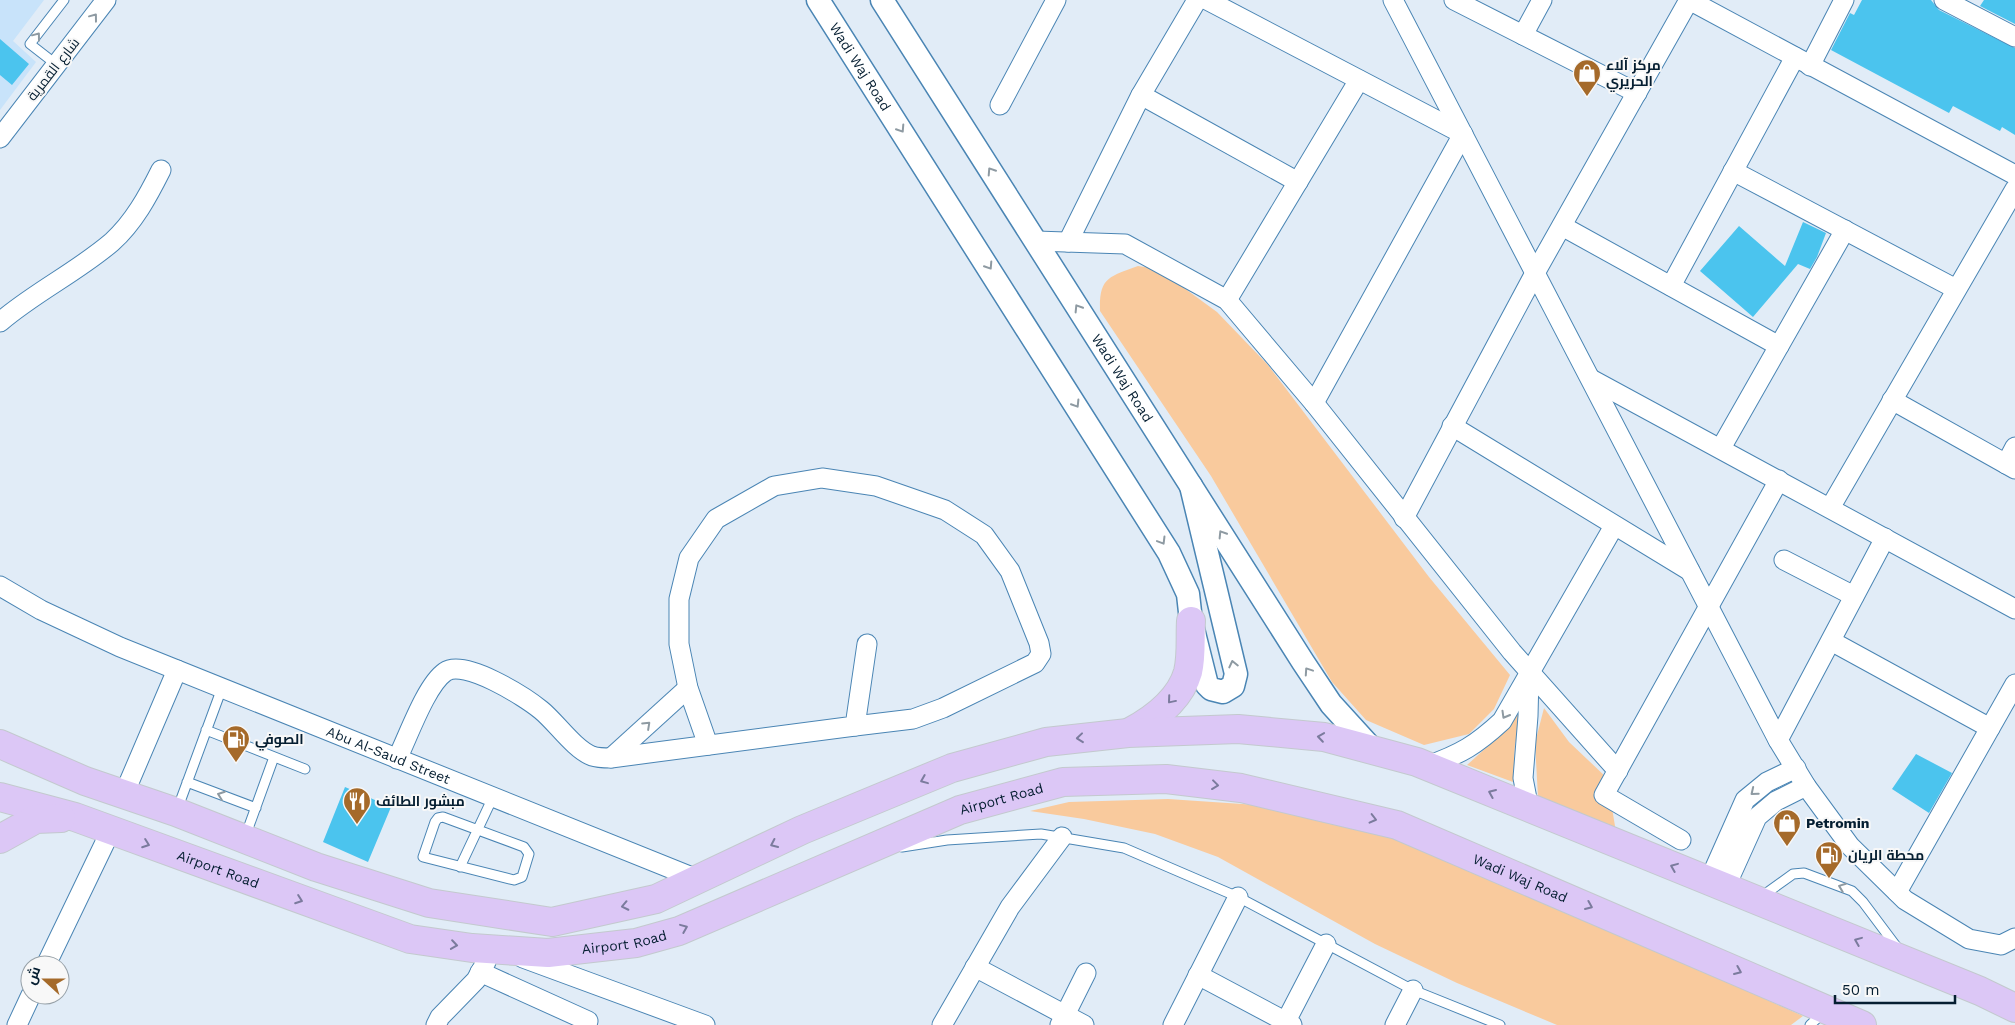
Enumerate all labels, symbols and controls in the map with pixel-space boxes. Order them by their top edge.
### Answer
one-way arrow [88,14,96,23]
street label: Wadi Waj Road [826,20,894,114]
one-way arrow [31,32,40,41]
street label: شارع القمرية [24,34,83,104]
place label: مركز آلاء الحريري [1606,57,1661,92]
shop icon: مركز آلاء الحريري [1572,58,1602,97]
one-way arrow [895,124,904,133]
one-way arrow [988,167,998,176]
one-way arrow [983,261,992,270]
one-way arrow [1075,304,1085,313]
street label: Wadi Waj Road [1088,331,1156,425]
one-way arrow [1069,398,1079,407]
one-way arrow [1218,530,1228,539]
one-way arrow [1155,536,1165,545]
one-way arrow [1228,659,1239,668]
one-way arrow [1305,667,1314,677]
one-way arrow [1169,694,1177,703]
one-way arrow [1502,709,1512,718]
one-way arrow [641,722,650,731]
street label: Abu Al-Saud Street [324,723,453,787]
fuel station icon: الصوفي [221,724,251,763]
place label: الصوفي [255,731,304,751]
one-way arrow [1076,732,1084,743]
one-way arrow [1317,732,1325,743]
one-way arrow [920,775,928,785]
one-way arrow [1210,779,1219,789]
street label: Airport Road [958,780,1045,818]
restaurant icon: مبشور الطائف [342,786,372,825]
one-way arrow [1751,787,1760,795]
one-way arrow [1488,788,1497,799]
one-way arrow [218,791,226,801]
place label: مبشور الطائف [376,793,465,810]
shop icon: Petromin [1772,808,1802,847]
one-way arrow [1369,813,1378,824]
place label: Petromin [1806,815,1870,831]
one-way arrow [770,837,779,848]
one-way arrow [142,838,150,848]
fuel station icon: محطة الريان [1814,840,1844,879]
street label: Airport Road [175,847,261,891]
place label: محطة الريان [1848,847,1924,864]
street label: Wadi Waj Road [1471,851,1570,905]
one-way arrow [1671,863,1679,873]
one-way arrow [1838,883,1847,893]
one-way arrow [294,894,303,904]
one-way arrow [620,900,629,911]
one-way arrow [1584,900,1593,911]
one-way arrow [679,924,687,934]
street label: Airport Road [581,927,668,957]
one-way arrow [1854,937,1862,947]
one-way arrow [451,939,459,950]
north arrow [20,955,70,1005]
text: ش [22,964,44,987]
one-way arrow [1733,964,1742,975]
scale bar [1835,972,1955,1004]
text: 50 m [1842,981,1879,999]

